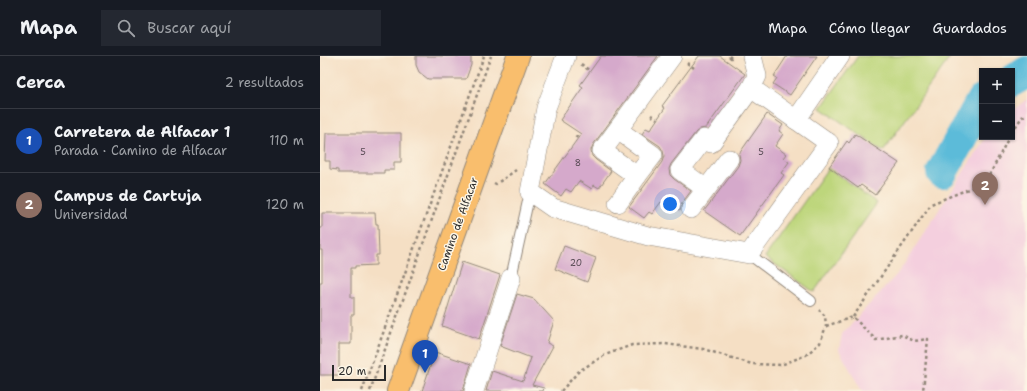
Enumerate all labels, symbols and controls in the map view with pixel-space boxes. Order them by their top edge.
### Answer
search box [101,10,381,46]
text: Mapa [20,15,77,40]
icon: search [115,17,137,39]
text: Buscar aquí [147,18,231,38]
text: Mapa [768,19,807,37]
text: Cómo llegar [829,19,910,37]
text: Guardados [932,19,1007,37]
map controls [979,68,1015,140]
button: + [979,68,1015,104]
text: Cerca [16,71,65,93]
text: 2 resultados [225,74,304,91]
button: − [979,104,1015,140]
text: Carretera de Alfacar 1 [54,122,231,142]
text: 1 [26,132,32,149]
text: 110 m [269,132,304,149]
text: Parada · Camino de Alfacar [54,142,227,159]
house number: 5 [360,146,366,158]
house number: 5 [758,146,764,158]
house number: 8 [575,157,581,169]
pin: 2 [972,172,998,205]
street label: Camino de Alfacar [434,175,482,273]
text: Campus de Cartuja [54,186,201,206]
your location [660,194,680,214]
text: 2 [24,196,34,213]
text: 120 m [266,196,304,213]
text: Universidad [54,206,128,223]
house number: 20 [570,257,582,269]
pin: 1 [412,340,438,373]
scale bar [332,363,386,382]
text: 20 m [338,364,366,379]

